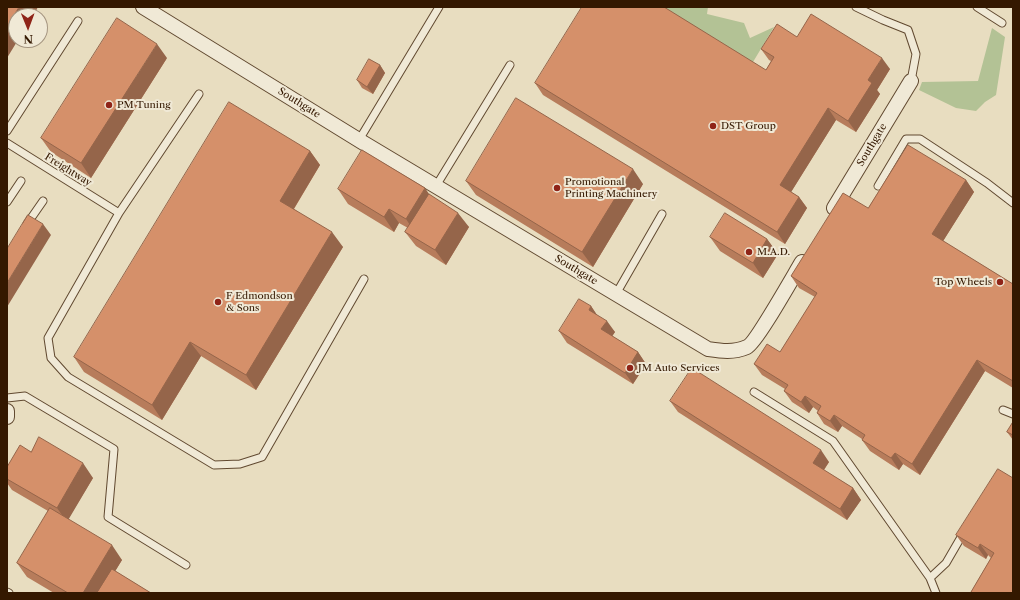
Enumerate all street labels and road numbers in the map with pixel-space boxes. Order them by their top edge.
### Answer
street label: Southgate [276,85,322,121]
street label: Southgate [855,121,889,169]
street label: Freightway [42,151,94,189]
street label: Southgate [552,253,600,287]

